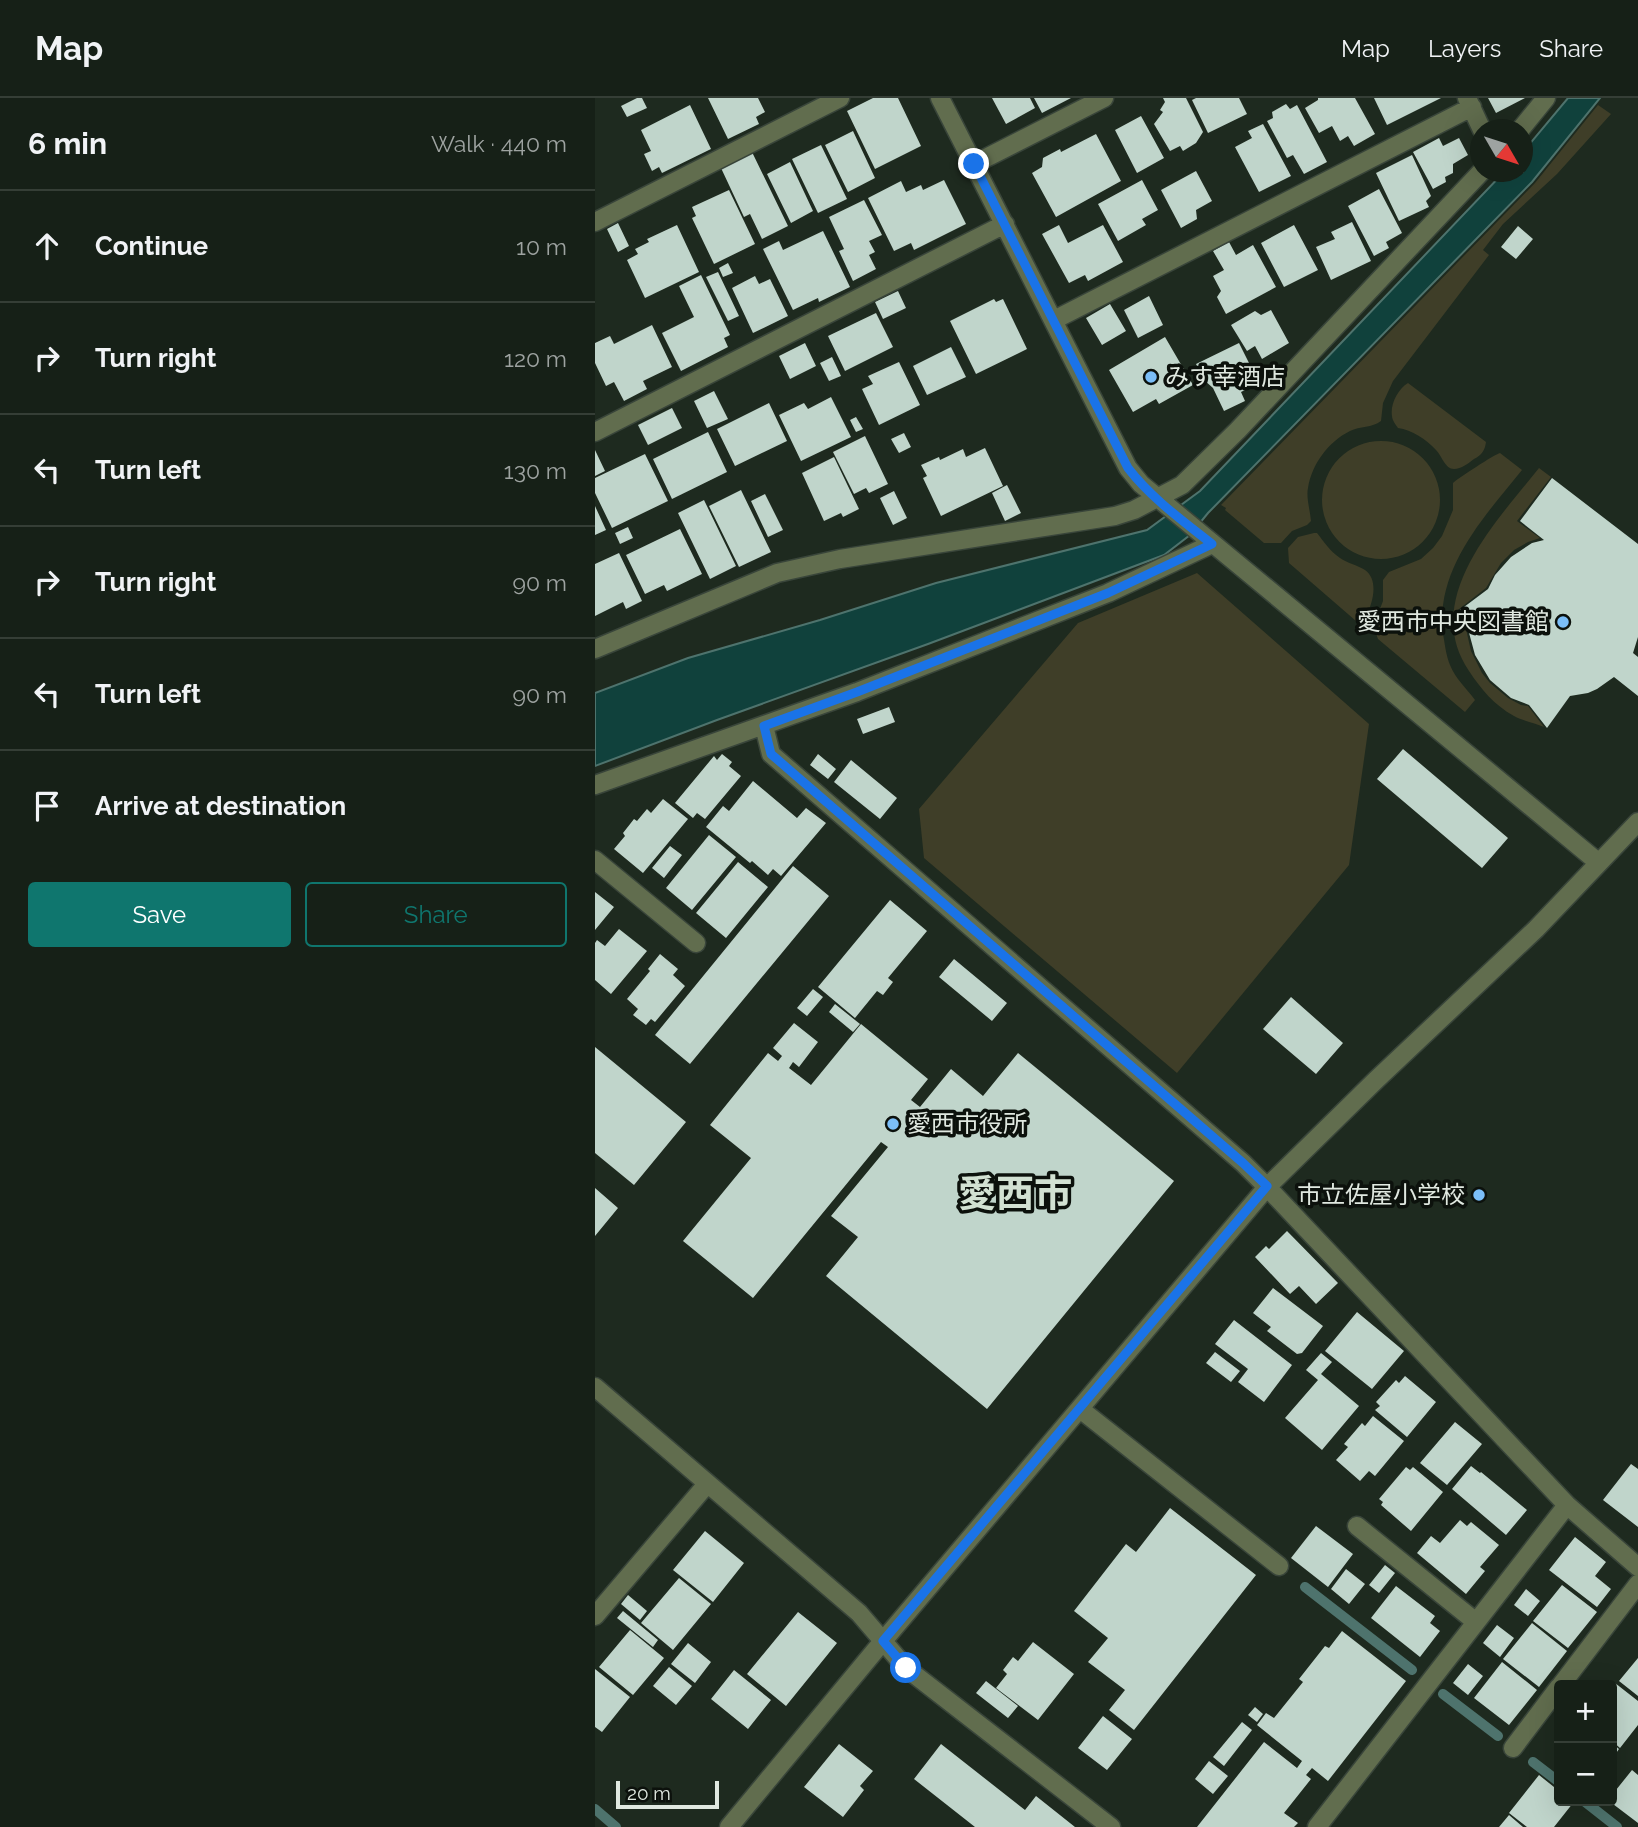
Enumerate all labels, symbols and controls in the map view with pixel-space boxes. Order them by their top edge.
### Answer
text: Map [35,29,103,68]
text: Map [1341,34,1390,63]
text: Layers [1428,34,1501,63]
text: Share [1539,34,1603,63]
north arrow [1470,119,1533,182]
text: 6 min [28,126,107,161]
text: Walk · 440 m [431,130,567,157]
route end [958,148,989,179]
icon: ahead [28,227,66,265]
text: Continue [95,231,208,261]
text: 10 m [516,233,567,260]
icon: right [28,339,66,377]
text: Turn right [95,343,216,373]
text: 120 m [504,345,567,372]
place label: みす幸酒店 [1165,362,1285,391]
marker: みす幸酒店 [1143,369,1159,385]
icon: left [28,451,66,489]
text: Turn left [95,455,201,485]
text: 130 m [504,457,567,484]
icon: right [28,563,66,601]
text: Turn right [95,567,216,597]
text: 90 m [512,569,567,596]
place label: 愛西市中央図書館 [1357,607,1549,636]
marker: 愛西市中央図書館 [1555,614,1571,630]
icon: left [28,675,66,713]
text: Turn left [95,679,201,709]
text: 90 m [512,681,567,708]
icon: arrive [28,787,66,825]
text: Arrive at destination [95,791,346,821]
button: Save [28,882,291,947]
button: Share [305,882,567,947]
place label: 愛西市役所 [907,1109,1027,1138]
marker: 愛西市役所 [885,1116,901,1132]
district label: 愛西市 [958,1171,1072,1216]
place label: 市立佐屋小学校 [1297,1180,1465,1209]
marker: 市立佐屋小学校 [1471,1187,1487,1203]
route start [890,1652,921,1683]
map controls [1554,1680,1617,1806]
button: + [1554,1680,1617,1743]
button: − [1554,1743,1617,1806]
scale bar [616,1778,719,1810]
text: 20 m [627,1782,671,1804]

